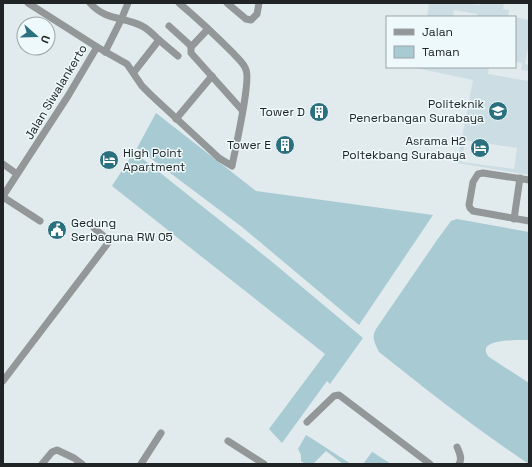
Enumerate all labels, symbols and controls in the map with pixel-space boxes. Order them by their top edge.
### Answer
north arrow [16,16,56,56]
legend [386,16,516,68]
text: Jalan [422,24,453,40]
text: U [38,34,53,45]
street label: Jalan Siwalankerto [21,41,91,143]
text: Taman [422,44,459,60]
place label: Politeknik Penerbangan Surabaya [349,96,485,126]
school or university icon: Politeknik Penerbangan Surabaya [487,100,509,122]
building icon: Tower D [308,101,330,123]
place label: Tower D [260,104,305,120]
place label: Asrama H2 Poltekbang Surabaya [342,133,466,163]
building icon: Tower E [274,134,296,156]
place label: Tower E [227,137,271,153]
hotel icon: Asrama H2 Poltekbang Surabaya [469,137,491,159]
place label: High Point Apartment [123,145,185,175]
hotel icon: High Point Apartment [98,149,120,171]
place label: Gedung Serbaguna RW 05 [71,215,173,245]
public building icon: Gedung Serbaguna RW 05 [46,219,68,241]

